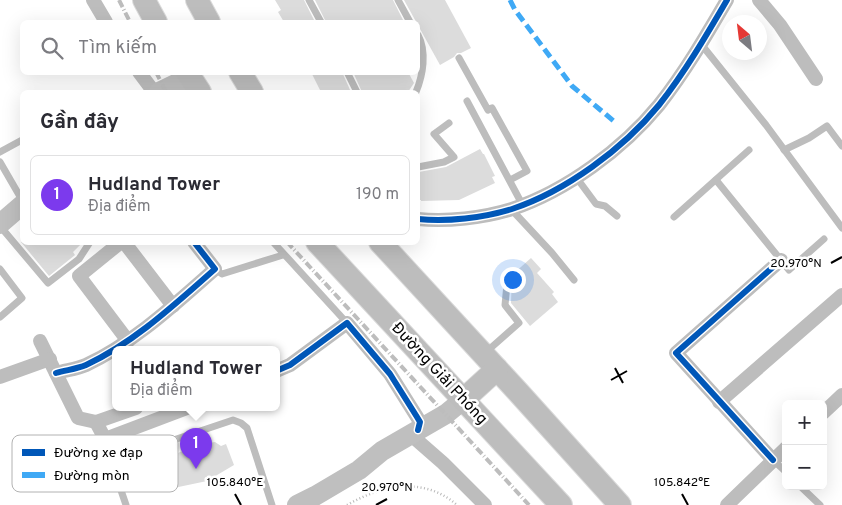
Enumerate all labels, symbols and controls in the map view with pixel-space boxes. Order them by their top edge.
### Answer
north arrow [722,15,767,60]
search box [20,20,420,75]
icon: search [38,34,66,62]
text: Tìm kiếm [78,36,157,60]
text: Gần đây [40,109,119,136]
text: Hudland Tower [88,173,220,197]
text: 1 [54,185,60,205]
text: 190 m [356,185,399,205]
text: Địa điểm [88,197,151,217]
text: 20.970°N [770,256,822,272]
your location [500,267,526,293]
street label: Đường Giải Phóng [387,319,491,429]
popup [112,346,280,411]
text: Hudland Tower [130,357,262,381]
text: Địa điểm [130,381,192,401]
map controls [782,400,827,490]
button: + [782,400,827,445]
pin: 1 [180,428,212,469]
legend [12,435,178,492]
text: Đường xe đạp [54,445,143,462]
button: − [782,445,827,490]
text: Đường mòn [54,468,130,485]
text: 105.840°E [207,475,263,491]
text: 105.842°E [654,475,710,491]
text: 20.970°N [361,480,413,496]

